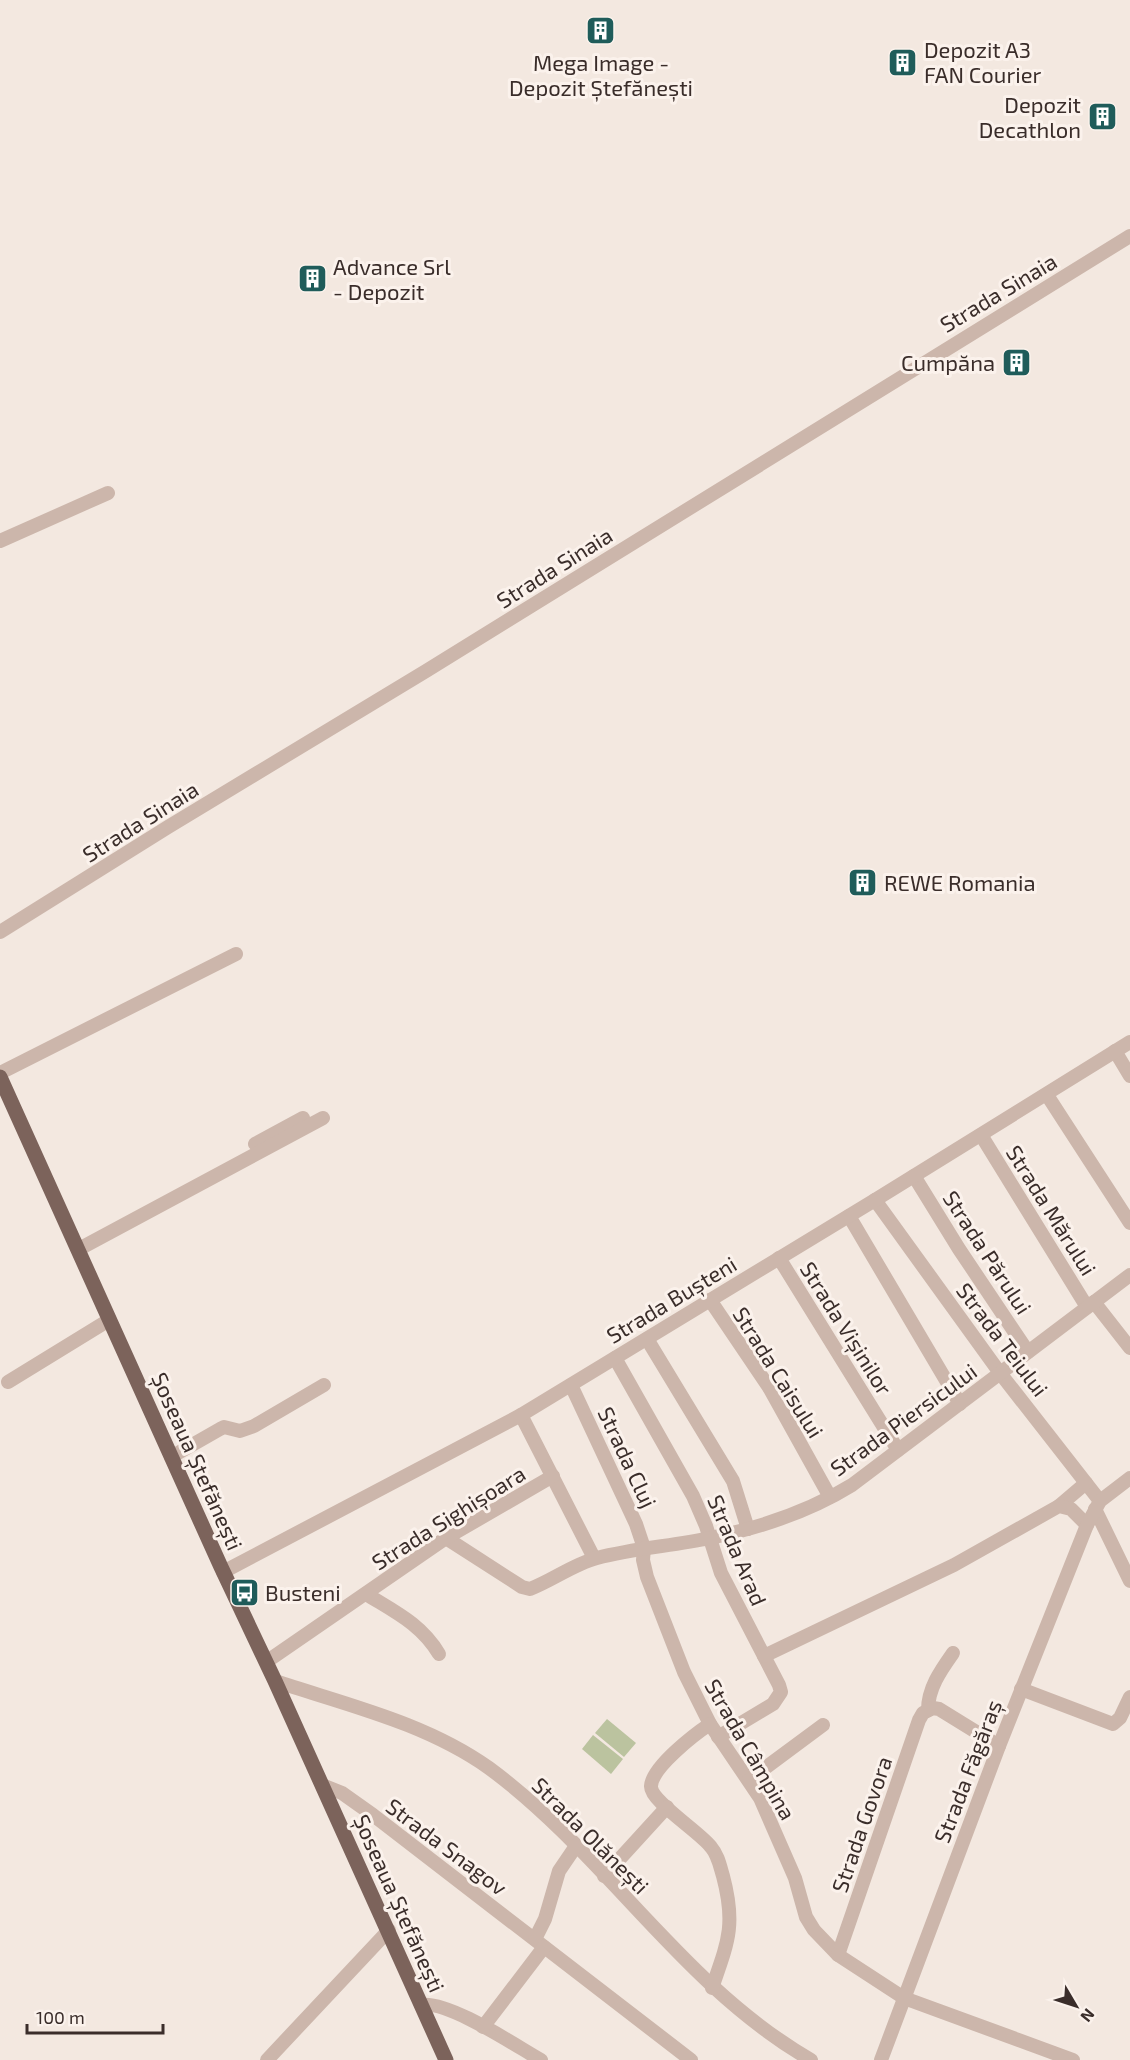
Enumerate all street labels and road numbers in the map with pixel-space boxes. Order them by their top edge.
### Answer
street label: Strada Sinaia [935,247,1061,337]
street label: Strada Sinaia [491,521,617,613]
street label: Strada Sinaia [77,775,203,867]
street label: Strada Mărului [1002,1140,1102,1280]
street label: Strada Părului [938,1185,1038,1319]
street label: Strada Bușteni [601,1250,742,1350]
street label: Strada Vișinilor [794,1257,898,1401]
street label: Strada Teiului [952,1277,1054,1401]
street label: Strada Caisului [728,1302,830,1442]
street label: Strada Piersicului [825,1357,981,1481]
street label: Șoseaua Ștefănești [145,1368,249,1555]
street label: Strada Cluj [592,1402,663,1512]
street label: Strada Sighișoara [366,1459,531,1576]
street label: Strada Arad [703,1491,773,1609]
street label: Strada Câmpina [700,1674,802,1824]
street label: Strada Făgăraș [928,1696,1008,1847]
street label: Strada Govora [826,1753,896,1895]
street label: Strada Olănești [526,1771,655,1900]
street label: Strada Snagov [381,1792,513,1900]
street label: Șoseaua Ștefănești [347,1810,451,1997]

